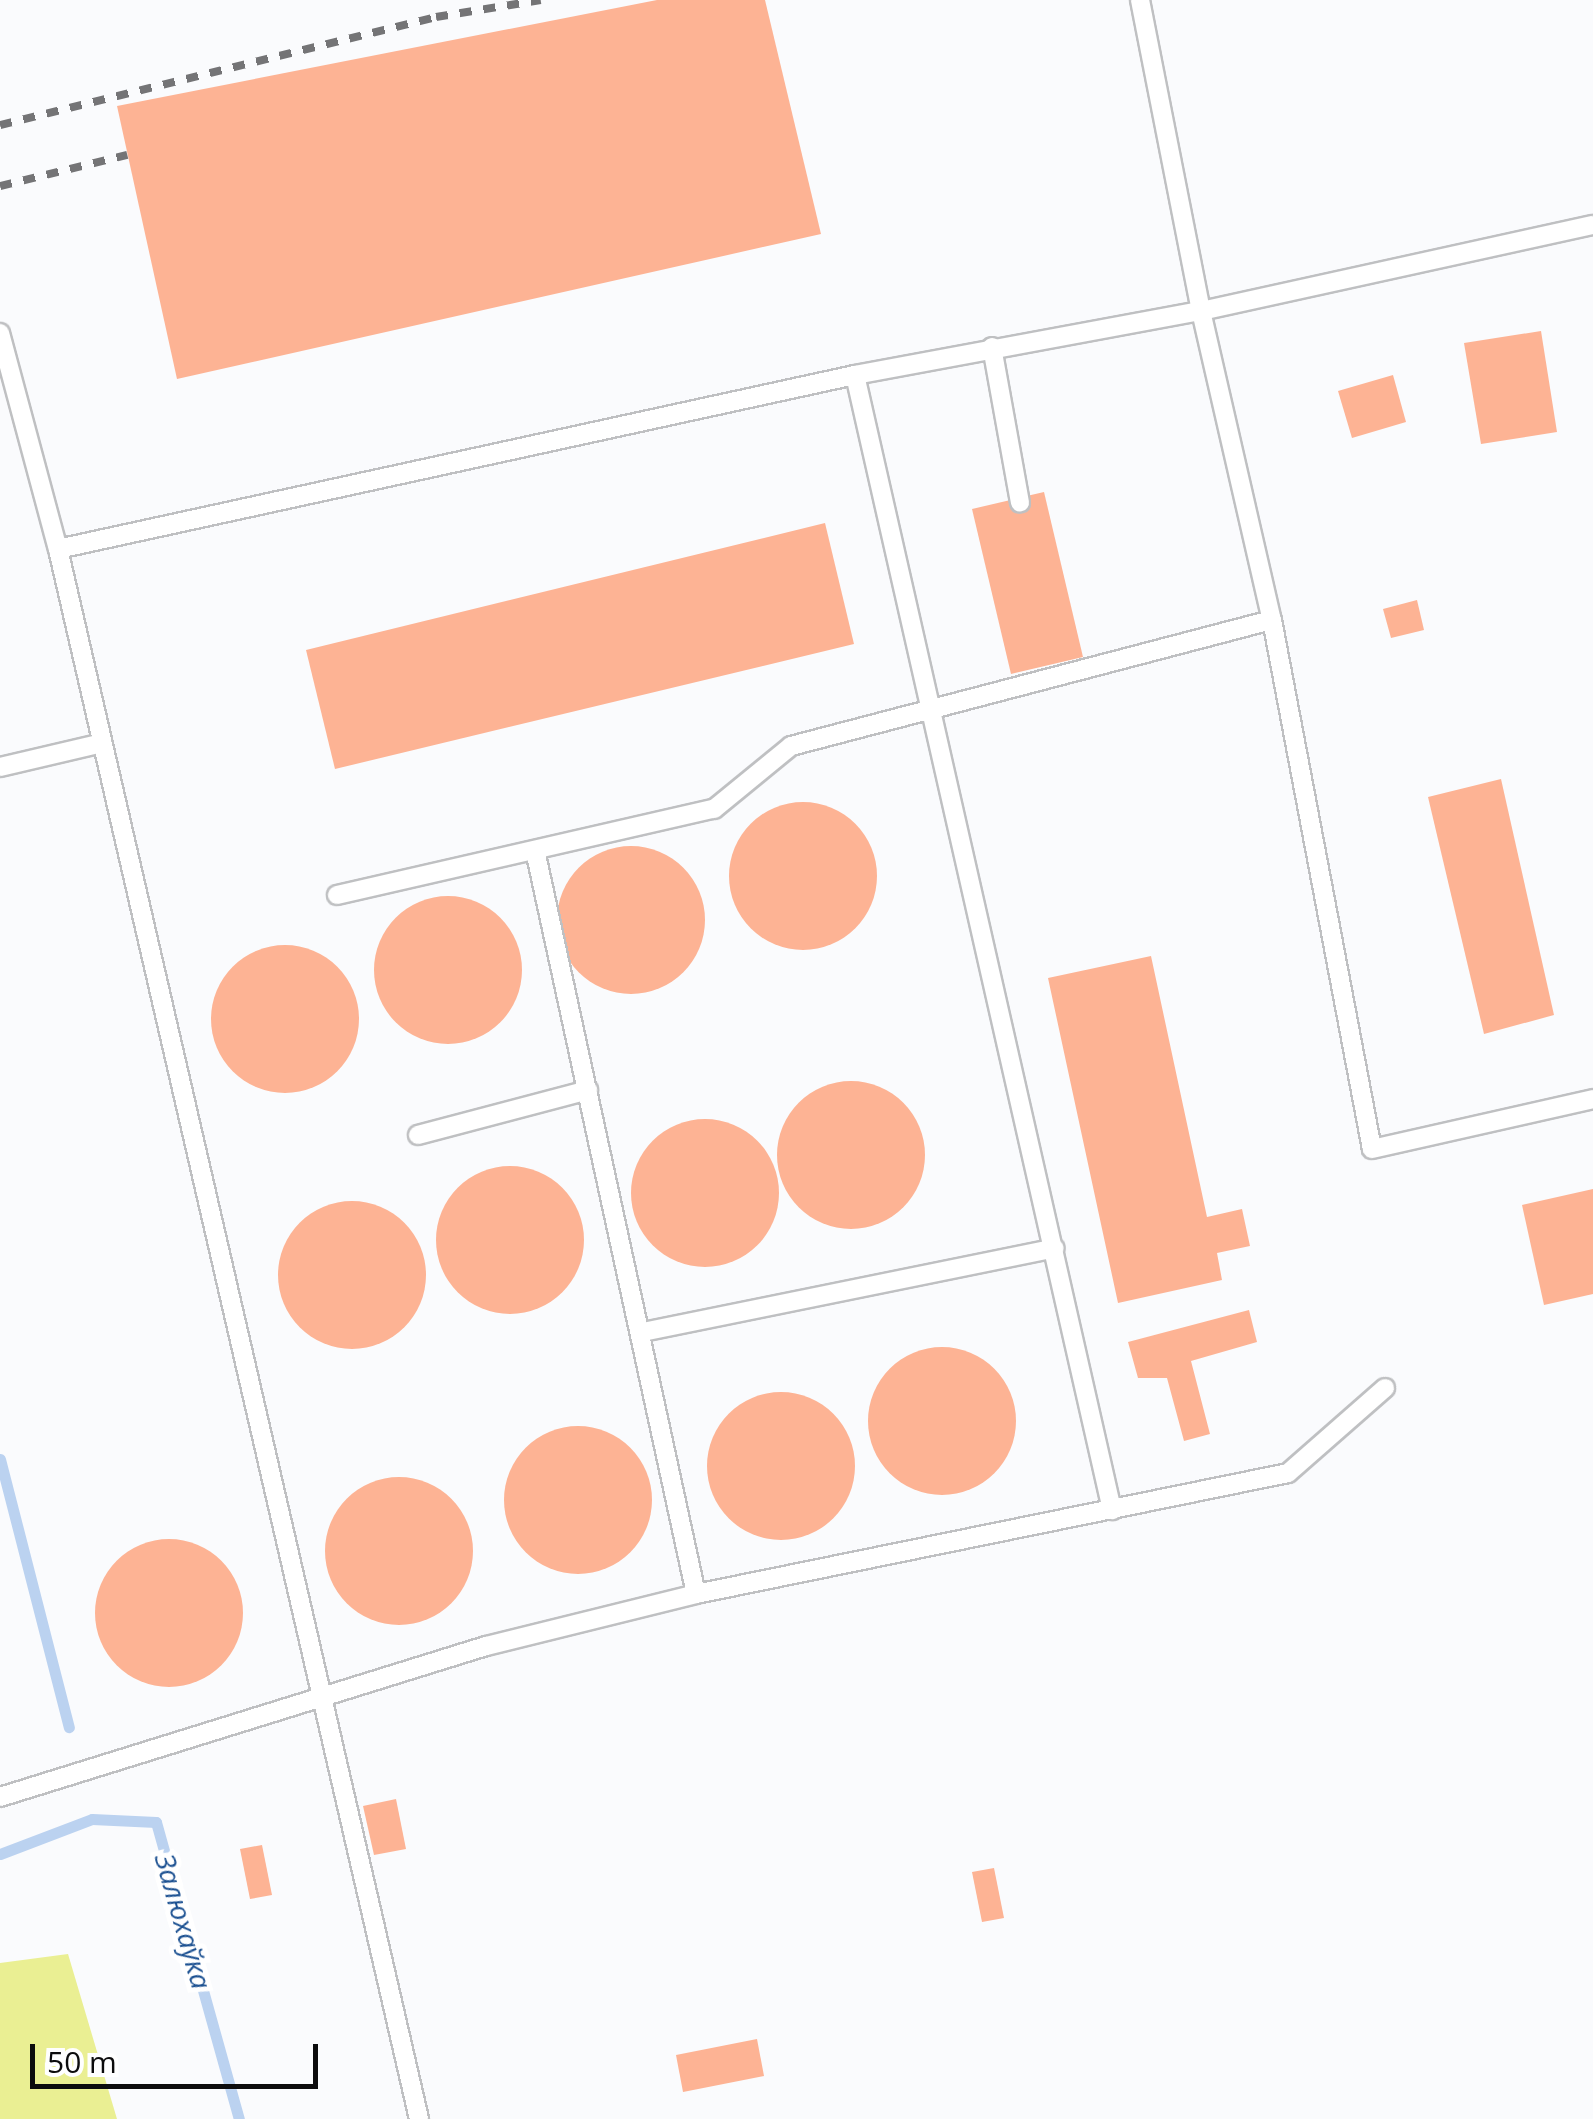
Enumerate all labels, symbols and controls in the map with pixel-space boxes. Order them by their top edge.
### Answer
water label: Залюхаўка [149,1849,219,1993]
scale bar [35,2024,322,2086]
text: 50 m [47,2041,117,2082]

